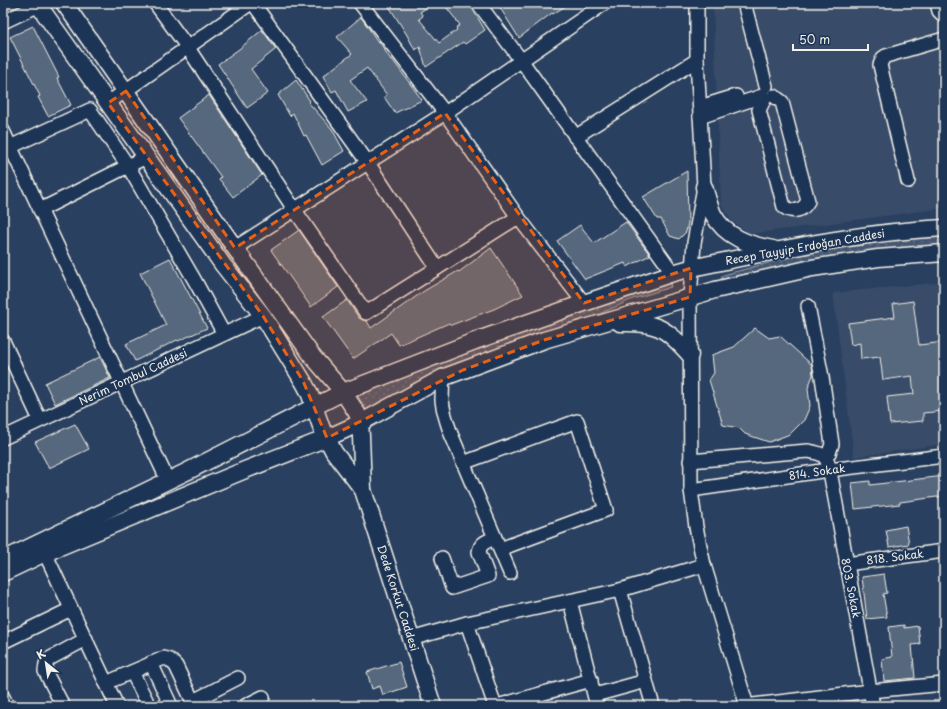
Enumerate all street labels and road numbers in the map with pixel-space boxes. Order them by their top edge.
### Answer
street label: Recep Tayyip Erdoğan Caddesi [724,224,886,269]
street label: Nerim Tombul Caddesi [76,344,190,409]
street label: 814. Sokak [788,459,846,484]
street label: Dede Korkut Caddesi [373,543,424,653]
street label: 818. Sokak [865,544,925,568]
street label: 803. Sokak [837,557,866,619]

